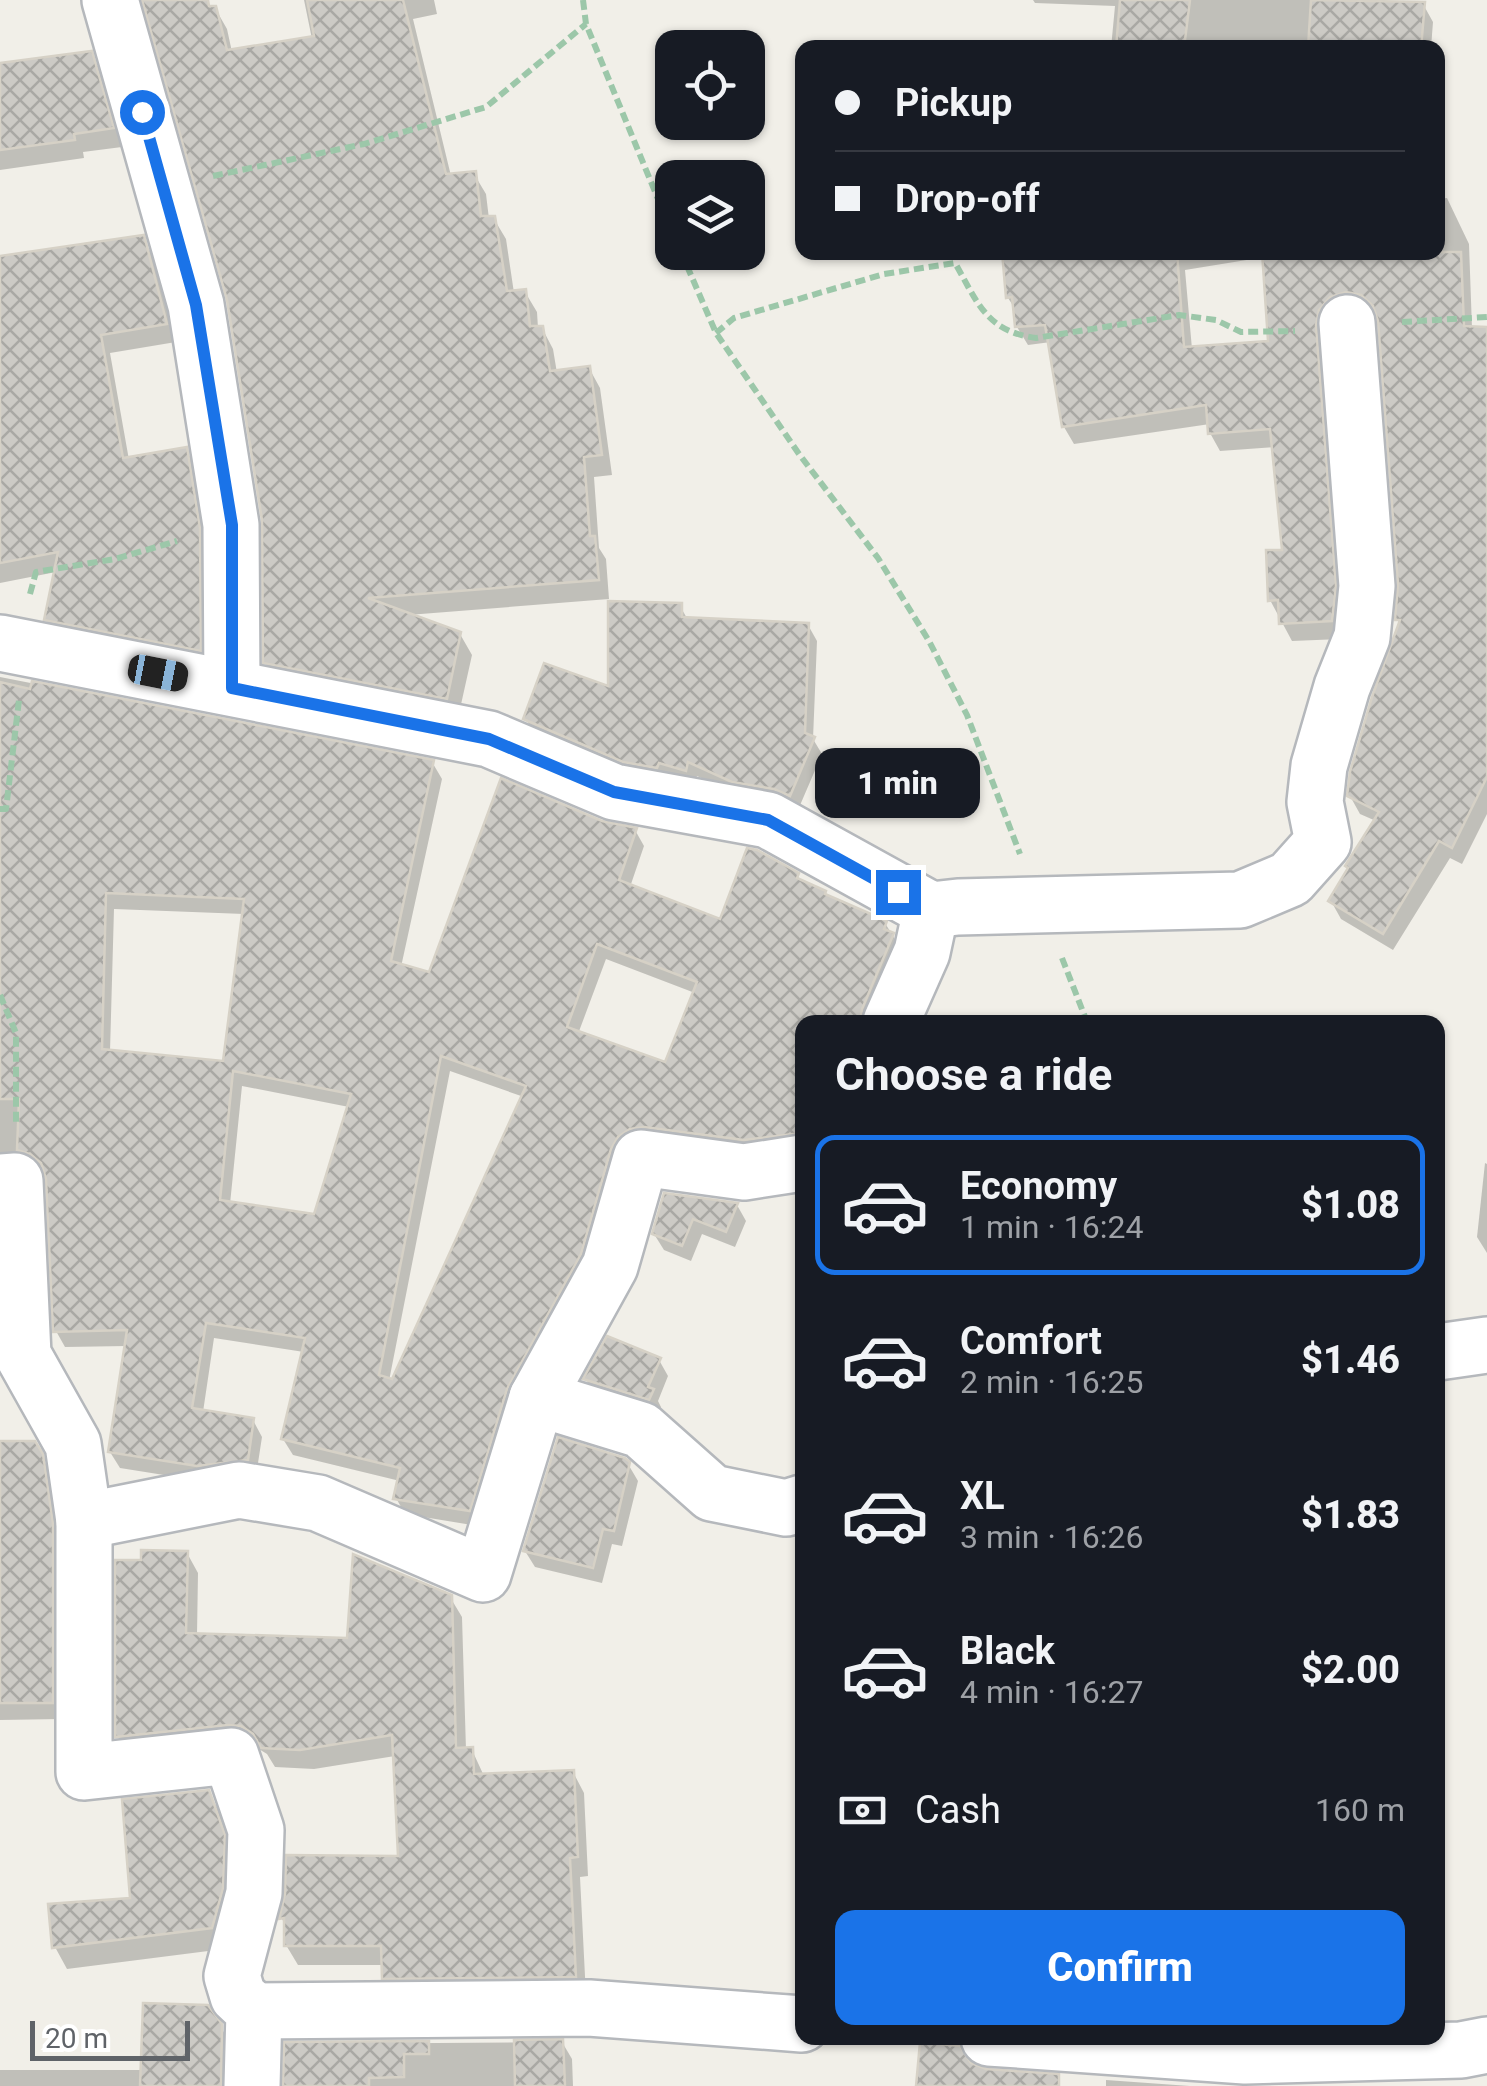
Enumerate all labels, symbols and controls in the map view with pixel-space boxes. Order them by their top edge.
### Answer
map controls [655,30,765,270]
button: locate [655,30,765,140]
text: Pickup [895,81,1012,125]
route start [120,90,165,135]
button: layers [655,160,765,270]
text: Drop-off [895,177,1040,221]
car [126,653,190,693]
callout: 1 min [816,747,980,817]
text: 1 min [857,764,938,802]
route end [876,870,921,915]
text: Choose a ride [835,1048,1112,1101]
icon: car [840,1160,930,1250]
text: Economy [960,1164,1117,1208]
text: $1.08 [1301,1183,1400,1227]
text: 1 min · 16:24 [960,1208,1143,1246]
icon: car [840,1315,930,1405]
text: Comfort [960,1319,1102,1363]
text: $1.46 [1301,1338,1400,1382]
text: 2 min · 16:25 [960,1363,1143,1401]
icon: car [840,1470,930,1560]
text: XL [960,1474,1005,1518]
text: $1.83 [1301,1493,1400,1537]
text: 3 min · 16:26 [960,1518,1143,1556]
icon: car [840,1625,930,1715]
text: Black [960,1629,1055,1673]
text: $2.00 [1301,1648,1400,1692]
text: 4 min · 16:27 [960,1673,1143,1711]
icon: cash [835,1783,890,1838]
text: Cash [915,1788,1001,1832]
text: 160 m [1315,1791,1405,1829]
button: Confirm [835,1910,1405,2025]
scale bar [30,2016,190,2060]
text: 20 m [45,2022,108,2055]

